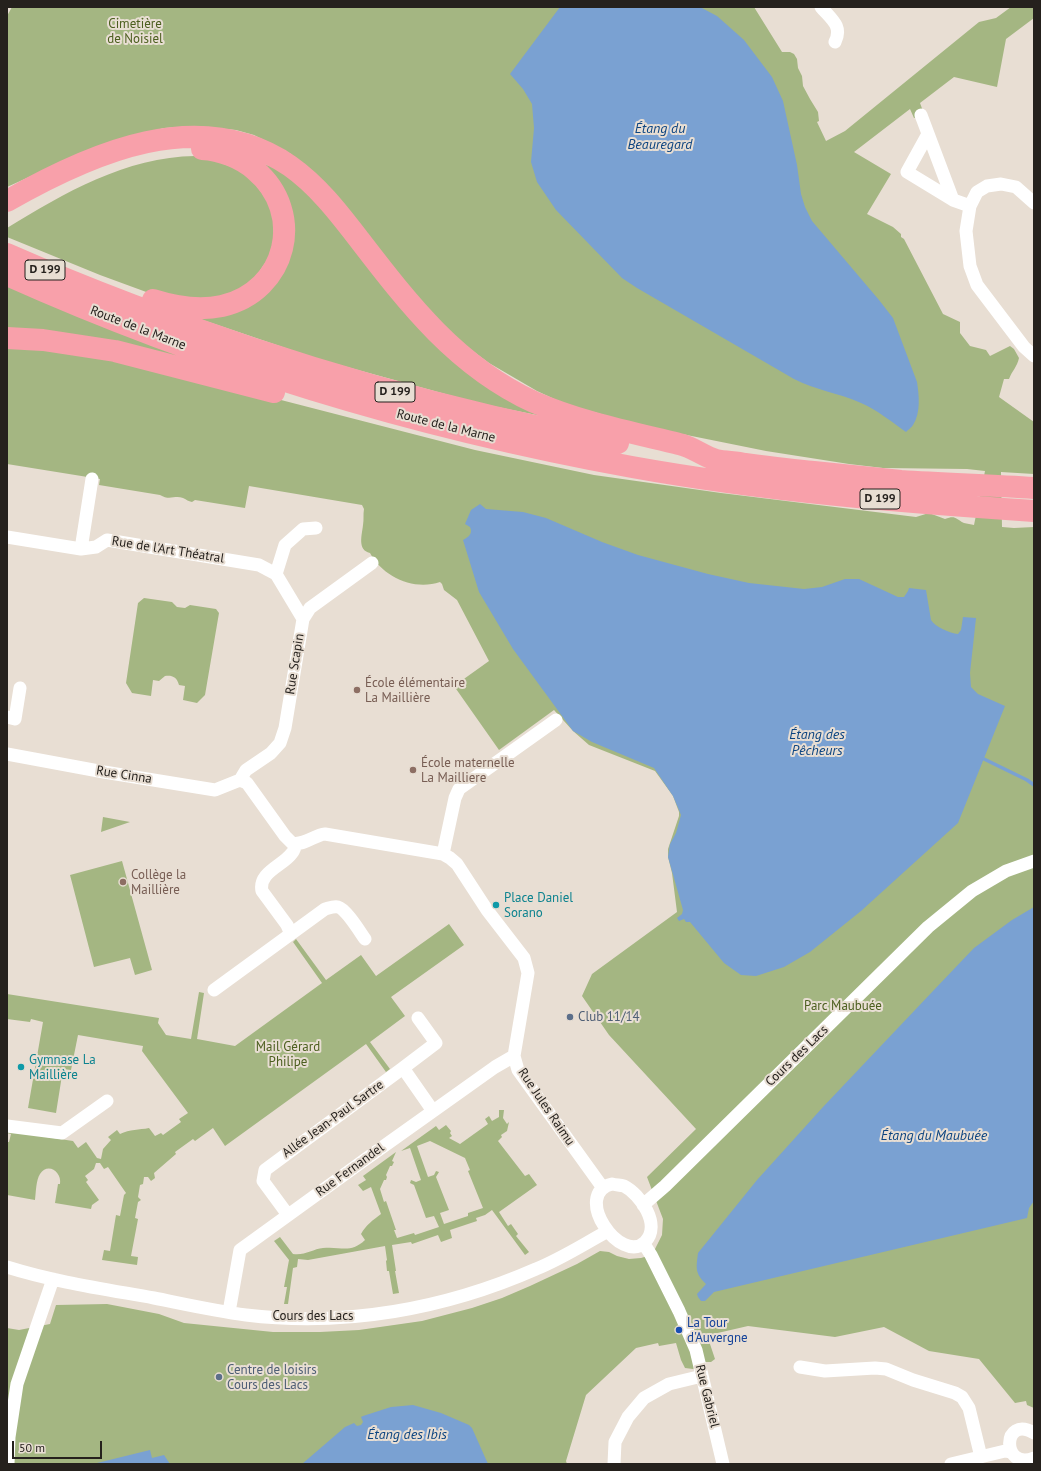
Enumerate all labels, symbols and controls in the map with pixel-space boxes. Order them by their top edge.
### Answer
park label: Cimetière de Noisiel [107,16,163,47]
water label: Étang du Beauregard [628,121,692,154]
road number: D 199 [25,260,65,280]
street label: Route de la Marne [88,303,188,353]
road number: D 199 [375,382,415,402]
street label: Route de la Marne [395,406,497,446]
road number: D 199 [860,489,900,509]
street label: Rue de l'Art Théatral [111,533,225,567]
street label: Rue Scapin [282,632,308,696]
place label: École élémentaire La Maillière [365,675,465,706]
marker: École élémentaire La Maillière [352,685,362,695]
water label: Étang des Pêcheurs [789,727,845,760]
place label: École maternelle La Mailliere [421,755,515,786]
street label: Rue Cinna [95,763,153,787]
marker: École maternelle La Mailliere [408,765,418,775]
place label: Collège la Maillière [131,867,186,898]
marker: Collège la Maillière [118,877,128,887]
place label: Place Daniel Sorano [504,890,573,921]
marker: Place Daniel Sorano [491,900,501,910]
park label: Parc Maubuée [804,998,882,1014]
place label: Club 11/14 [578,1009,640,1025]
marker: Club 11/14 [565,1012,575,1022]
street label: Cours des Lacs [762,1022,832,1090]
park label: Mail Gérard Philipe [256,1039,320,1070]
place label: Gymnase La Maillière [29,1052,96,1083]
marker: Gymnase La Maillière [16,1062,26,1072]
street label: Rue Jules Raimu [514,1065,578,1149]
street label: Allée Jean-Paul Sartre [279,1077,387,1161]
water label: Étang du Maubuée [881,1128,987,1144]
street label: Rue Fernandel [313,1140,387,1200]
street label: Cours des Lacs [272,1308,354,1324]
place label: La Tour d'Auvergne [687,1315,748,1346]
marker: La Tour d'Auvergne [674,1325,684,1335]
place label: Centre de loisirs Cours des Lacs [227,1362,317,1393]
street label: Rue Gabriel [692,1363,722,1429]
marker: Centre de loisirs Cours des Lacs [214,1372,224,1382]
water label: Étang des Ibis [367,1427,447,1443]
scale bar [14,1433,104,1459]
text: 50 m [19,1440,45,1455]

